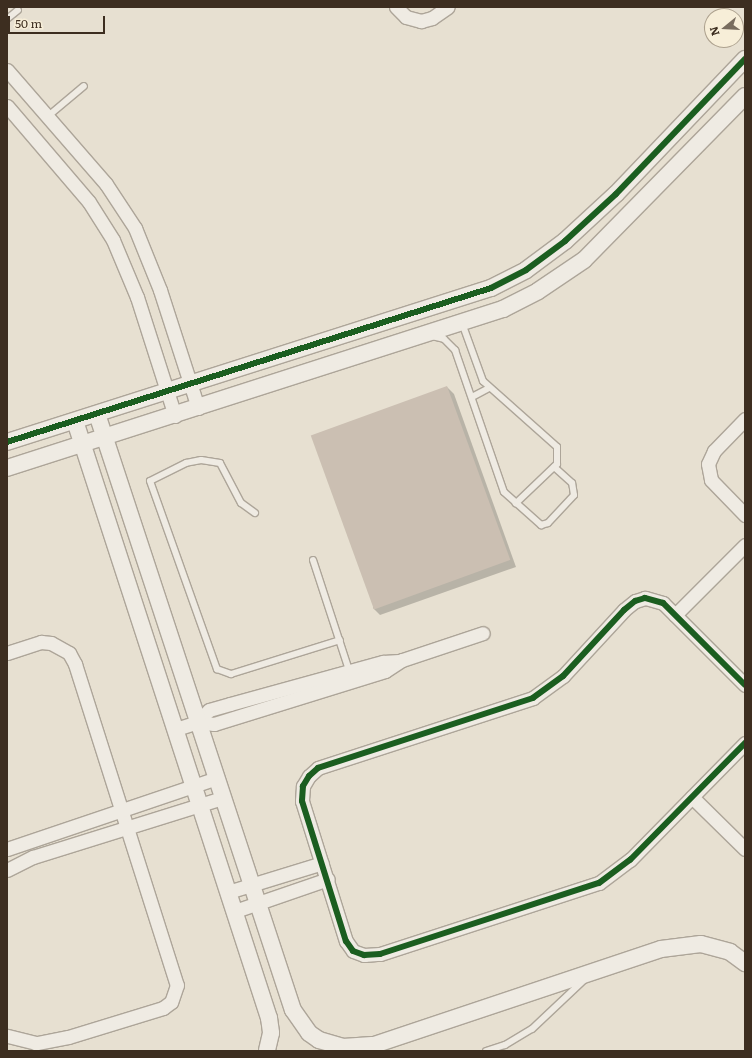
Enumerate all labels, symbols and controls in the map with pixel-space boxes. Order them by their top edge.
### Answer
scale bar [10,8,107,34]
north arrow [704,8,744,48]
text: 50 m [15,14,42,32]
text: N [705,25,723,38]

